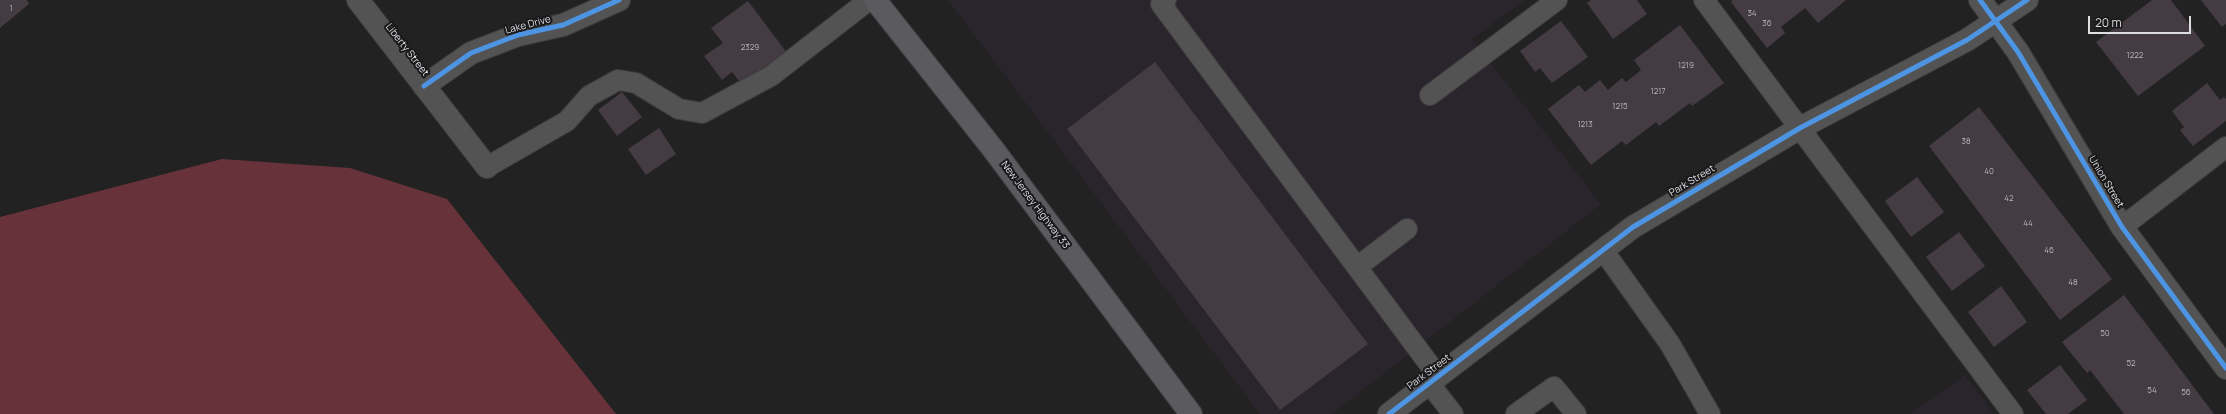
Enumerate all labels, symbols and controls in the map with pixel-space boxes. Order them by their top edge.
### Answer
house number: 1 [9,4,13,14]
scale bar [2090,8,2193,34]
house number: 34 [1747,9,1757,19]
street label: Lake Drive [504,13,552,37]
text: 20 m [2095,14,2122,31]
house number: 36 [1762,19,1772,29]
street label: Liberty Street [383,21,431,79]
house number: 2329 [741,43,759,53]
house number: 1222 [2127,51,2143,61]
house number: 1219 [1678,61,1694,71]
house number: 1217 [1651,87,1665,97]
house number: 1215 [1612,102,1628,112]
house number: 1213 [1577,120,1593,130]
house number: 38 [1961,137,1971,147]
street label: Union Street [2086,154,2126,210]
street label: New Jersey Highway 33 [998,159,1072,251]
street label: Park Street [1667,163,1717,199]
house number: 40 [1984,167,1994,177]
house number: 42 [2004,194,2014,204]
house number: 44 [2023,219,2033,229]
house number: 46 [2044,246,2054,256]
house number: 48 [2068,278,2078,288]
house number: 50 [2100,329,2110,339]
street label: Park Street [1405,352,1453,392]
house number: 52 [2127,359,2135,369]
house number: 54 [2147,386,2157,396]
house number: 56 [2181,388,2191,398]

